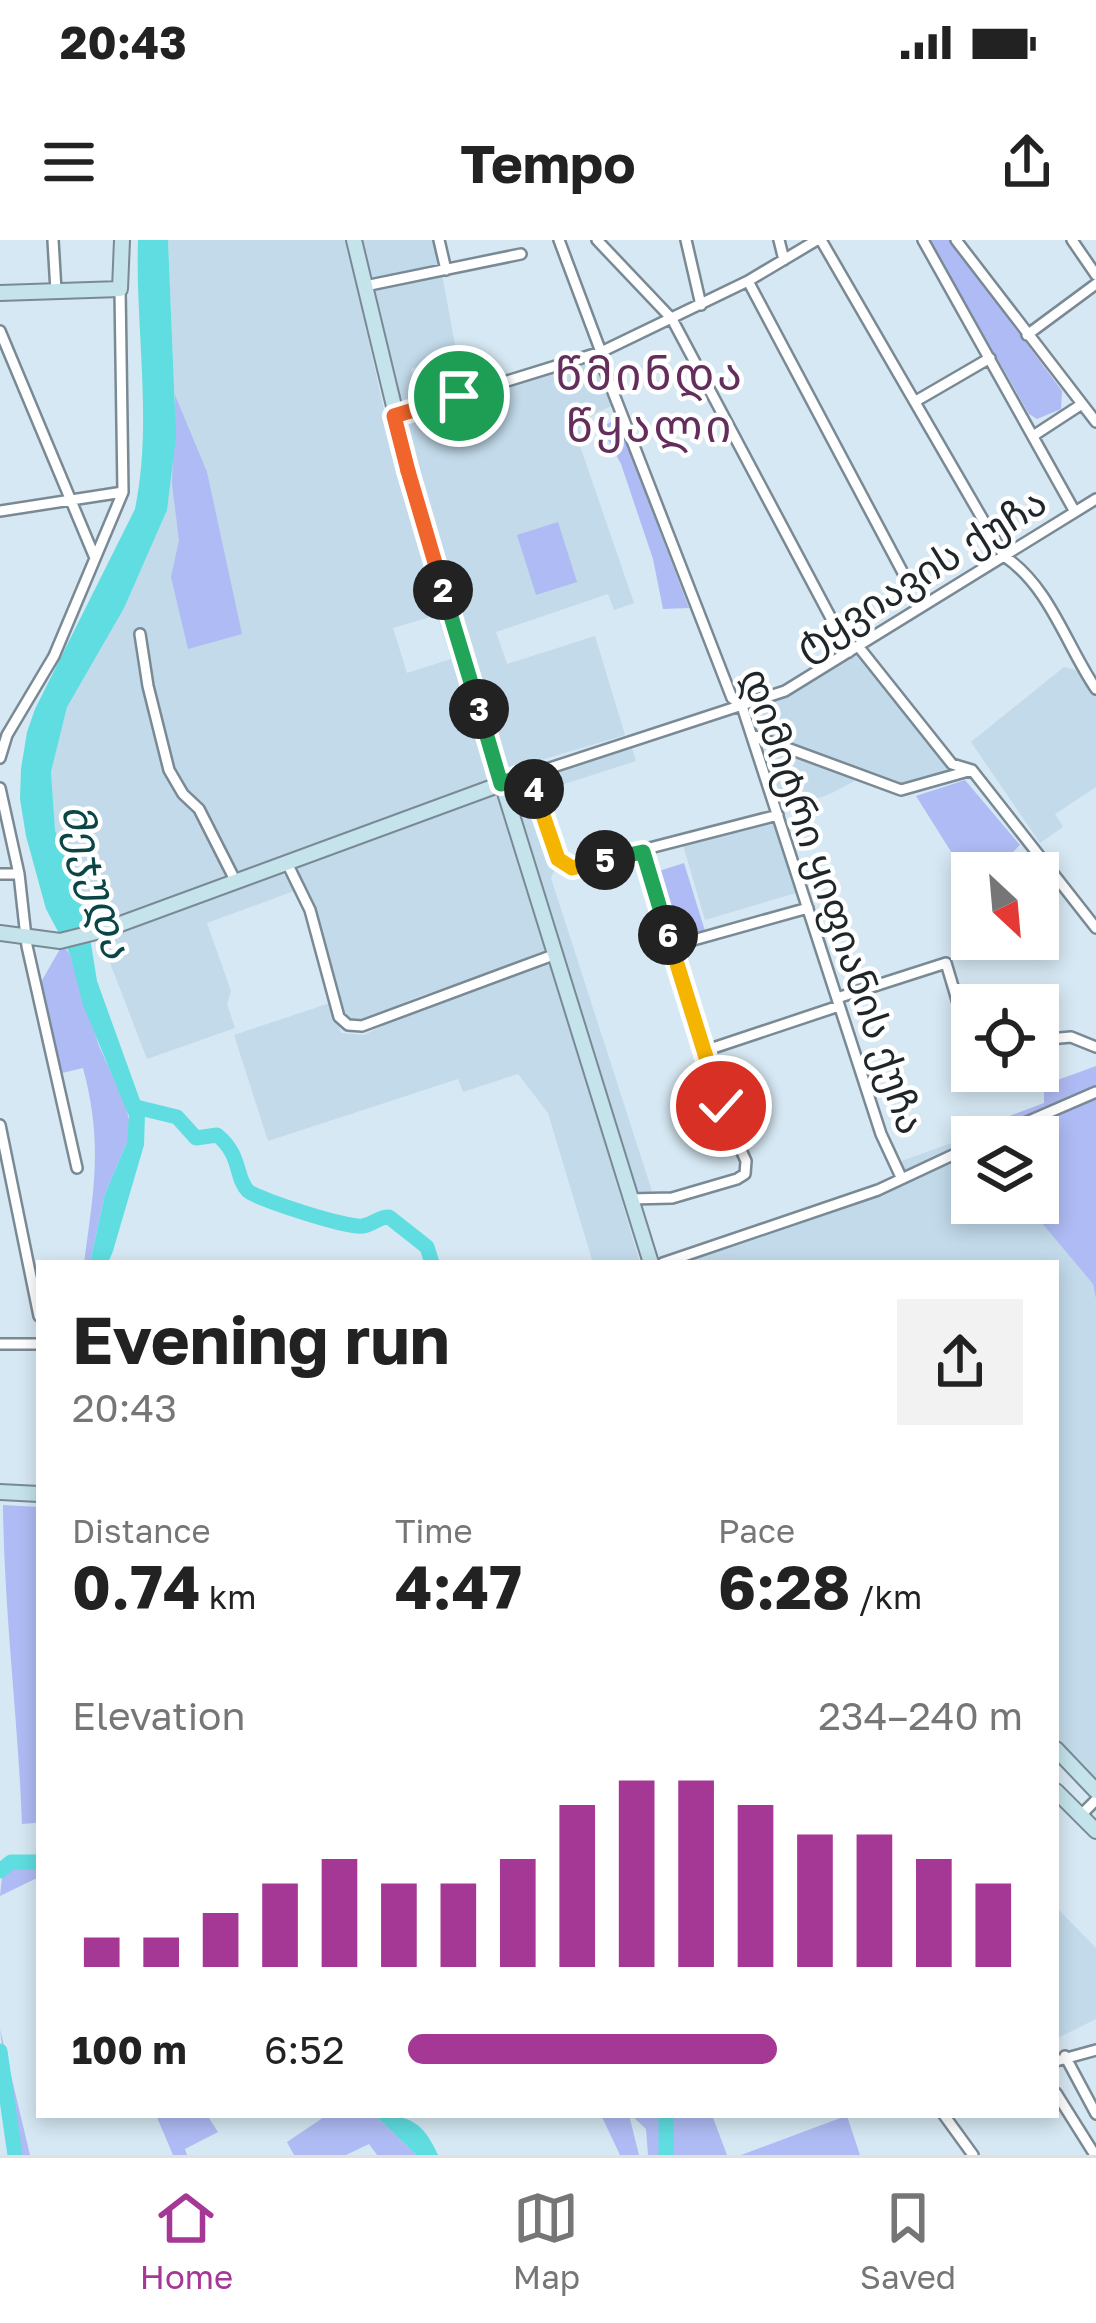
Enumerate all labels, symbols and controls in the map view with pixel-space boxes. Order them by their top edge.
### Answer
text: 20:43 [60,15,187,69]
icon: menu [36,129,102,195]
icon: share [994,129,1060,195]
text: Tempo [460,130,636,195]
pin [408,345,510,447]
district label: წმინდა წყალი [555,346,745,454]
icon: arrive [426,363,492,429]
street label: ტყვიავის ქუჩა [786,477,1055,670]
pin: 2 [413,560,473,620]
text: 2 [433,570,453,609]
street label: დიმიტრი ყიფიანის ქუჩა [731,662,936,1140]
pin: 3 [449,679,509,739]
text: 3 [469,689,489,728]
pin: 4 [504,759,564,819]
text: 4 [524,769,544,808]
water label: მეჯუდა [50,797,144,965]
pin: 5 [575,830,635,890]
text: 5 [595,840,615,879]
north arrow [951,852,1059,960]
map controls [951,852,1059,1224]
pin: 6 [638,905,698,965]
text: 6 [658,915,678,954]
button: locate [951,984,1059,1092]
pin [670,1055,772,1157]
icon: check [688,1073,754,1139]
button: layers [951,1116,1059,1224]
text: Evening run [72,1299,450,1379]
button: share [897,1299,1023,1425]
text: 20:43 [72,1384,177,1431]
text: Distance [72,1511,211,1550]
text: Time [395,1511,473,1550]
text: Pace [718,1511,795,1550]
text: 0.74 [72,1550,200,1622]
text: 4:47 [395,1550,522,1622]
text: 6:28 [718,1550,850,1622]
text: km [200,1577,257,1616]
text: /km [850,1577,922,1616]
text: Elevation [72,1692,245,1739]
text: 234–240 m [818,1692,1023,1739]
text: 100 m [72,2026,187,2073]
text: 6:52 [264,2026,345,2073]
tab: Home [140,2185,233,2296]
tab: Map [513,2185,580,2296]
tab: Saved [860,2185,956,2296]

